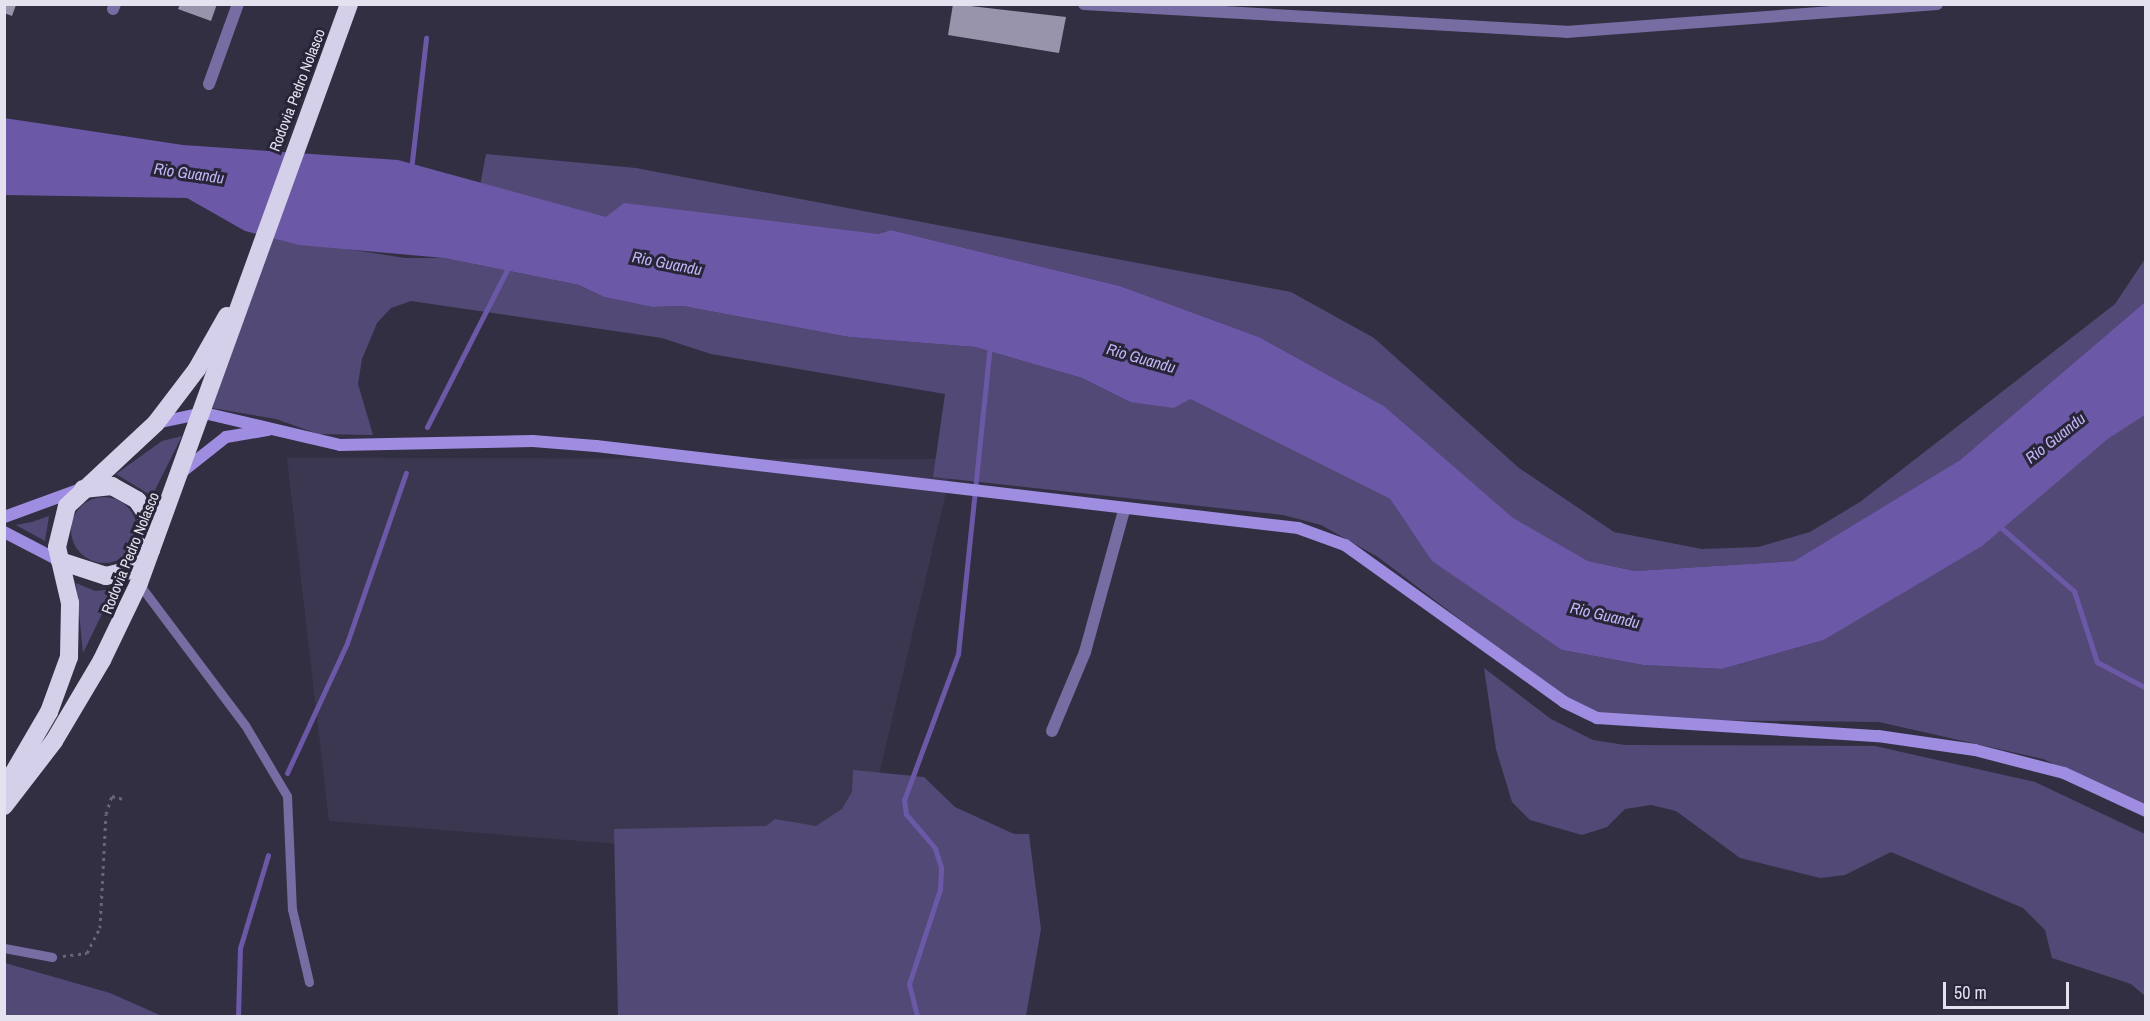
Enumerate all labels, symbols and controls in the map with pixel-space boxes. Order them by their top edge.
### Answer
street label: Rodovia Pedro Nolasco [265,26,329,154]
water label: Rio Guandu [153,159,225,187]
water label: Rio Guandu [630,247,704,279]
water label: Rio Guandu [1104,339,1178,377]
water label: Rio Guandu [2021,409,2089,467]
street label: Rodovia Pedro Nolasco [97,489,163,617]
water label: Rio Guandu [1568,598,1642,632]
scale bar [1946,970,2072,1008]
text: 50 m [1954,980,1987,1005]

